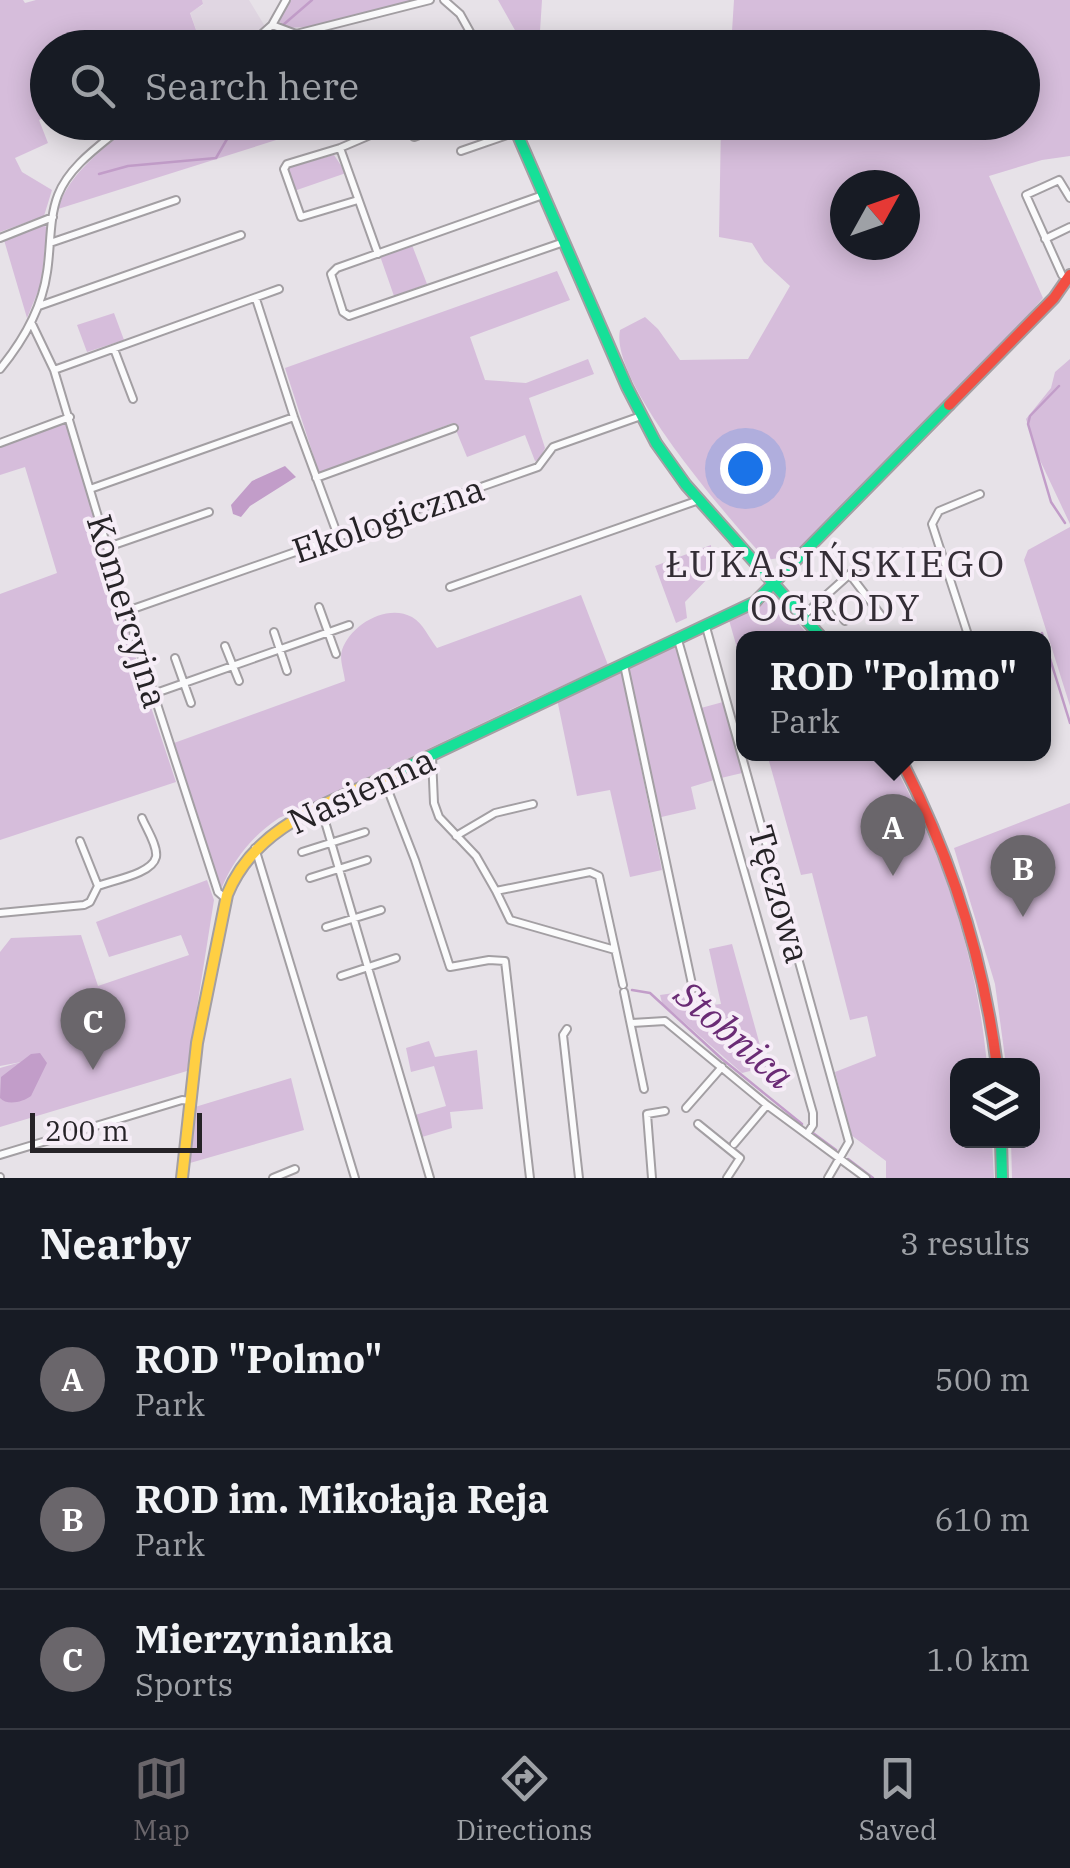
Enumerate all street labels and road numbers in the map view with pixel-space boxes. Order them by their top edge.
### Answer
street label: Ekologiczna [286,465,490,573]
street label: Komercyjna [77,509,179,713]
street label: Nasienna [280,736,442,844]
street label: Tęczowa [738,820,822,968]

